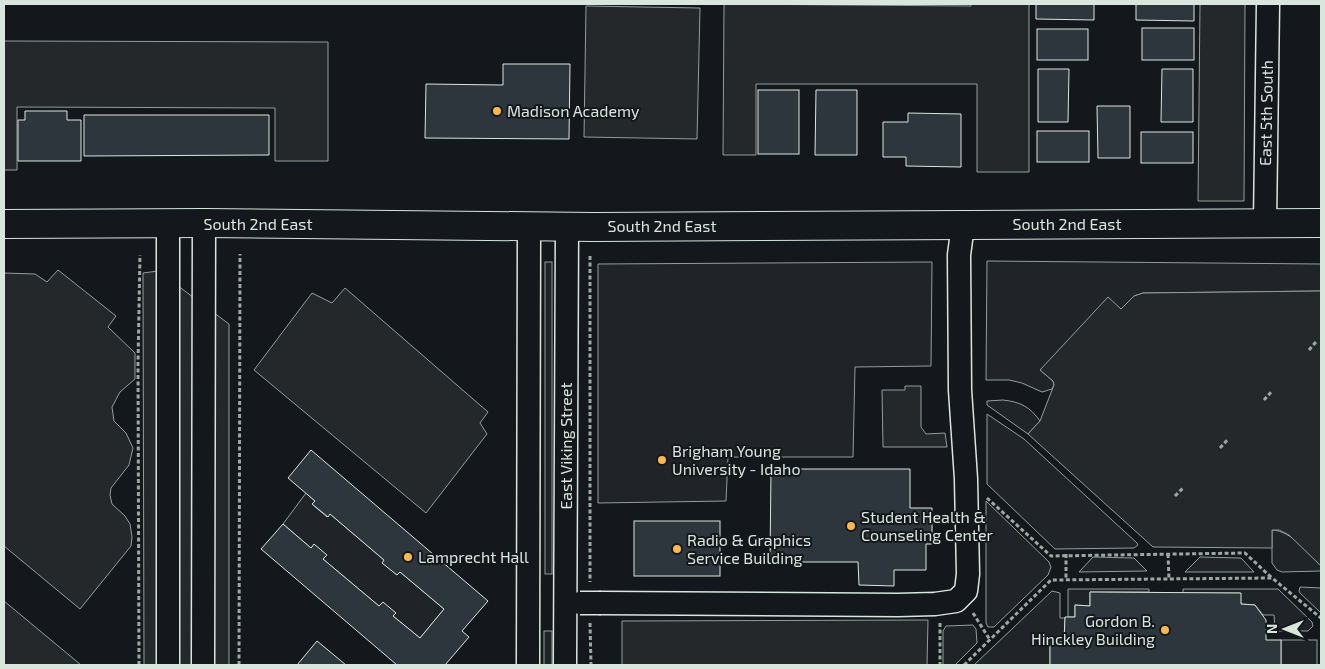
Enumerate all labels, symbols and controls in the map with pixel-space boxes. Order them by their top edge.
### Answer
street label: East 5th South [1255,60,1276,166]
place label: Madison Academy [507,101,640,120]
marker: Madison Academy [491,105,503,117]
street label: South 2nd East [203,214,313,233]
street label: South 2nd East [1012,214,1122,233]
street label: South 2nd East [607,216,717,235]
street label: East Viking Street [556,382,575,510]
place label: Brigham Young University - Idaho [672,441,800,478]
marker: Brigham Young University - Idaho [656,454,668,466]
place label: Student Health & Counseling Center [861,507,994,544]
marker: Student Health & Counseling Center [845,520,857,532]
place label: Radio & Graphics Service Building [687,530,811,567]
marker: Radio & Graphics Service Building [671,543,683,555]
place label: Lamprecht Hall [418,547,529,566]
marker: Lamprecht Hall [402,551,414,563]
north arrow [1260,604,1310,654]
place label: Gordon B. Hinckley Building [1031,611,1155,648]
marker: Gordon B. Hinckley Building [1159,624,1171,636]
text: N [1263,624,1280,634]

